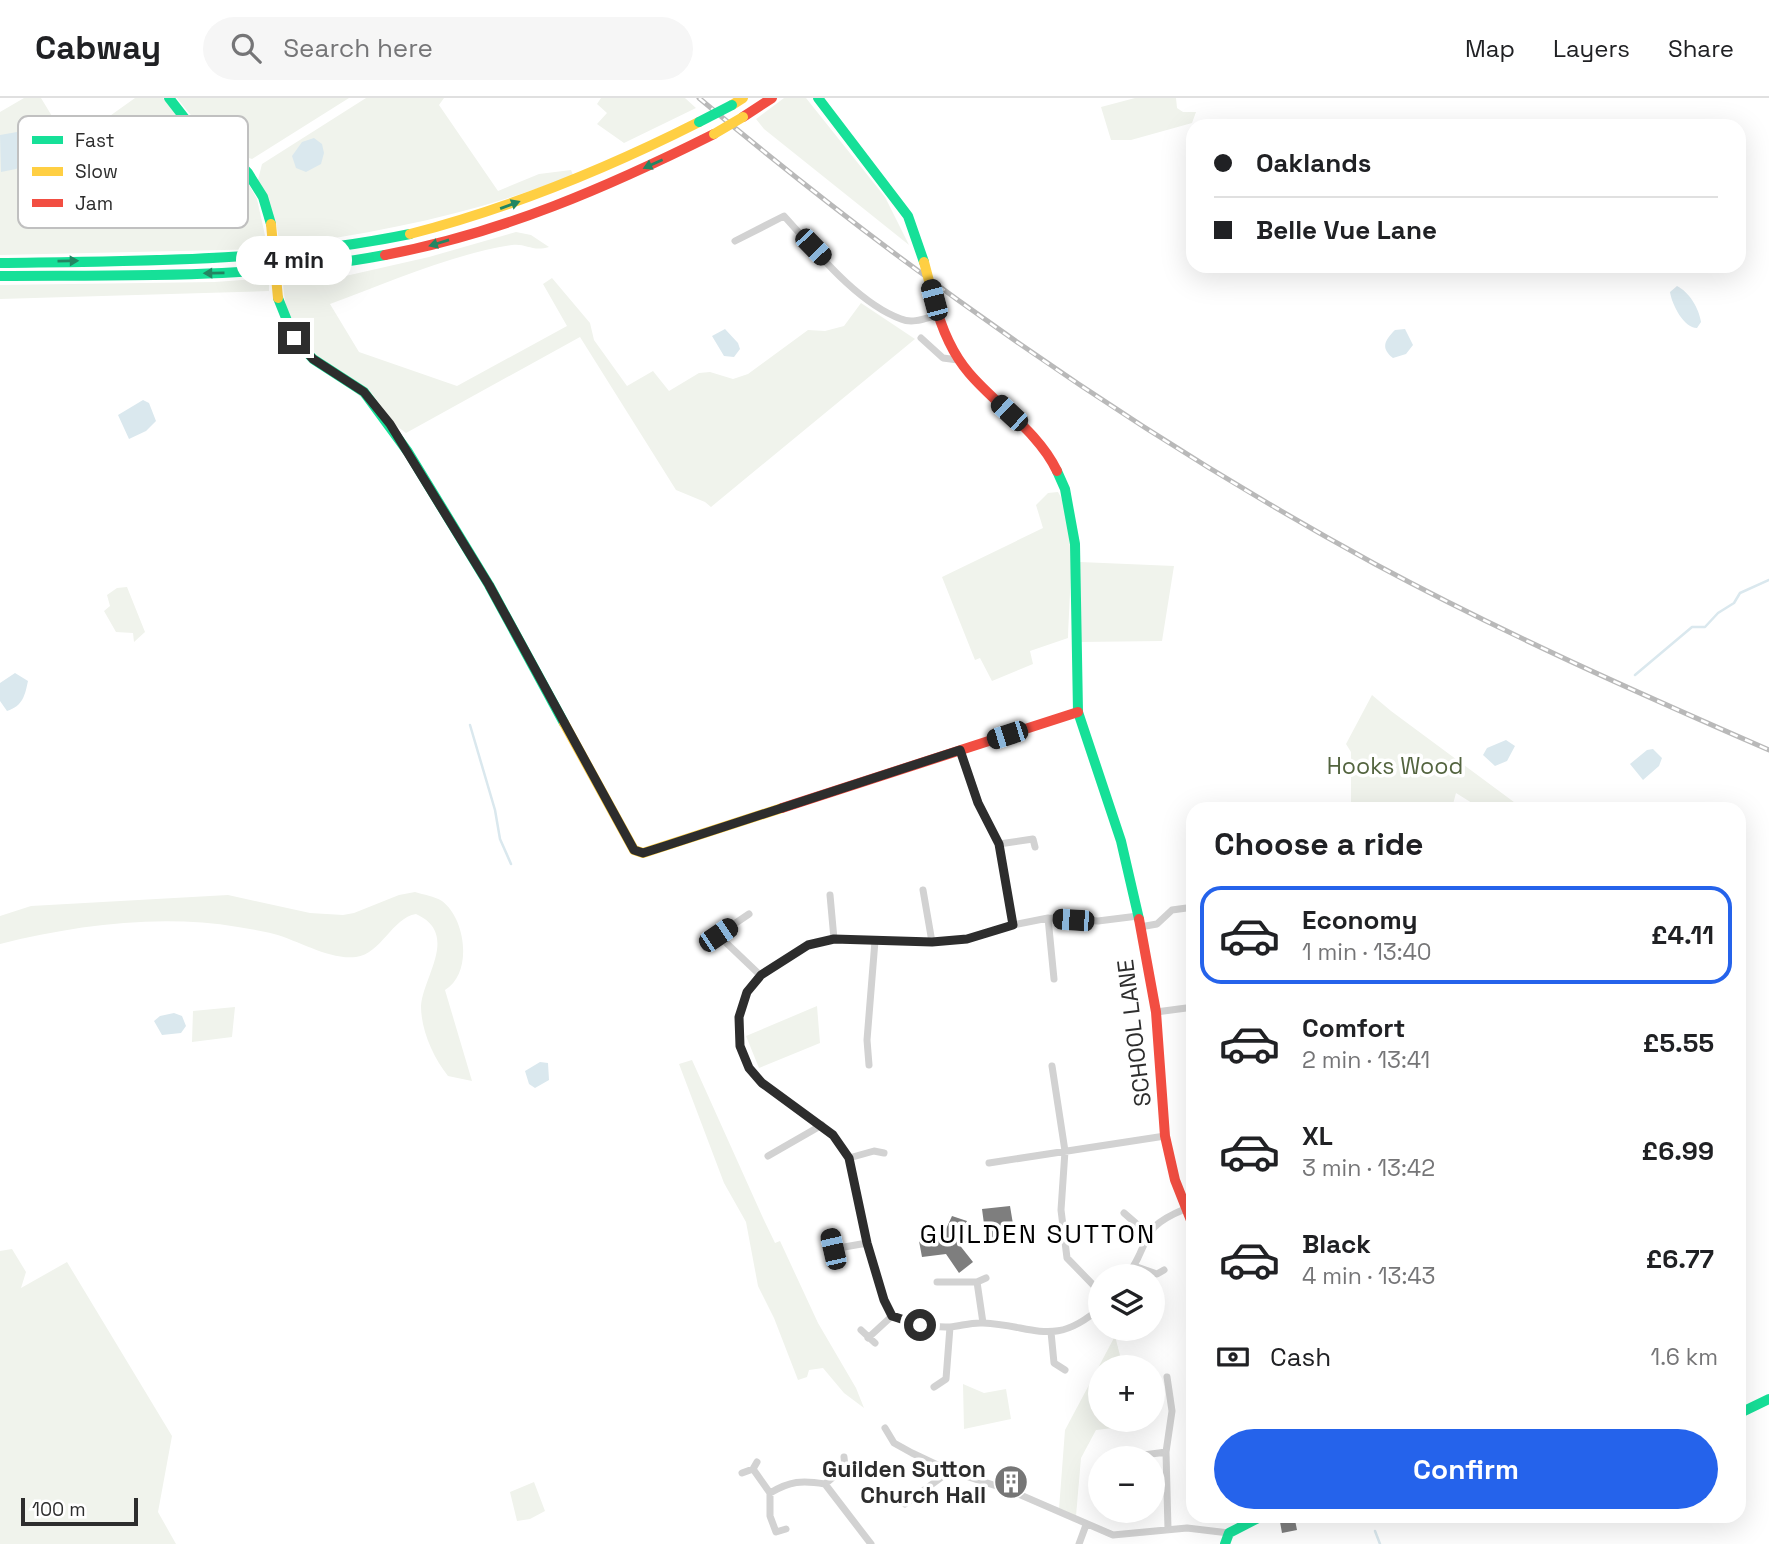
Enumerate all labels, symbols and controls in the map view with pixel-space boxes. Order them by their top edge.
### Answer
search box [203,17,693,80]
text: Cabway [35,27,161,69]
icon: search [227,29,265,67]
text: Search here [283,31,433,65]
text: Map [1465,33,1515,64]
text: Layers [1553,33,1630,64]
text: Share [1668,33,1734,64]
legend [18,116,248,228]
text: Fast [75,128,115,153]
text: Oaklands [1256,146,1371,180]
text: Slow [75,159,118,184]
one-way arrow [642,159,663,170]
text: Jam [75,191,113,216]
one-way arrow [500,199,521,210]
text: Belle Vue Lane [1256,213,1437,247]
car [791,225,836,269]
callout: 4 min [236,236,352,286]
one-way arrow [429,238,450,248]
text: 4 min [264,245,324,275]
one-way arrow [57,256,79,267]
one-way arrow [203,268,225,279]
car [919,277,950,323]
route end [278,322,310,354]
car [987,391,1032,435]
car [984,719,1031,751]
park label: Hooks Wood [1327,751,1463,781]
text: Choose a ride [1214,824,1424,864]
text: Economy [1302,903,1418,937]
icon: car [1218,904,1281,967]
car [1052,908,1095,932]
car [695,915,742,955]
text: £4.11 [1651,918,1714,952]
text: 1 min · 13:40 [1302,937,1432,967]
street label: SCHOOL LANE [1110,958,1158,1108]
text: Comfort [1302,1011,1405,1045]
icon: car [1218,1012,1281,1075]
text: £5.55 [1643,1026,1714,1060]
text: 2 min · 13:41 [1302,1045,1430,1075]
text: XL [1302,1119,1333,1153]
icon: car [1218,1120,1281,1183]
text: £6.99 [1642,1134,1714,1168]
text: 3 min · 13:42 [1302,1153,1435,1183]
district label: GUILDEN SUTTON [920,1217,1156,1251]
car [819,1226,848,1272]
text: Black [1302,1227,1371,1261]
icon: car [1218,1228,1281,1291]
text: £6.77 [1646,1242,1714,1276]
text: 4 min · 13:43 [1302,1261,1436,1291]
map controls [1088,1264,1165,1523]
button: layers [1088,1264,1165,1341]
route start [904,1309,936,1341]
icon: cash [1214,1338,1252,1376]
text: Cash [1270,1340,1331,1374]
text: 1.6 km [1651,1342,1718,1372]
button: + [1088,1355,1165,1432]
button: Confirm [1214,1429,1718,1509]
button: − [1088,1446,1165,1523]
place label: Guilden Sutton Church Hall [822,1454,986,1510]
building icon: Guilden Sutton Church Hall [992,1463,1030,1501]
scale bar [21,1495,138,1527]
text: 100 m [32,1497,86,1522]

